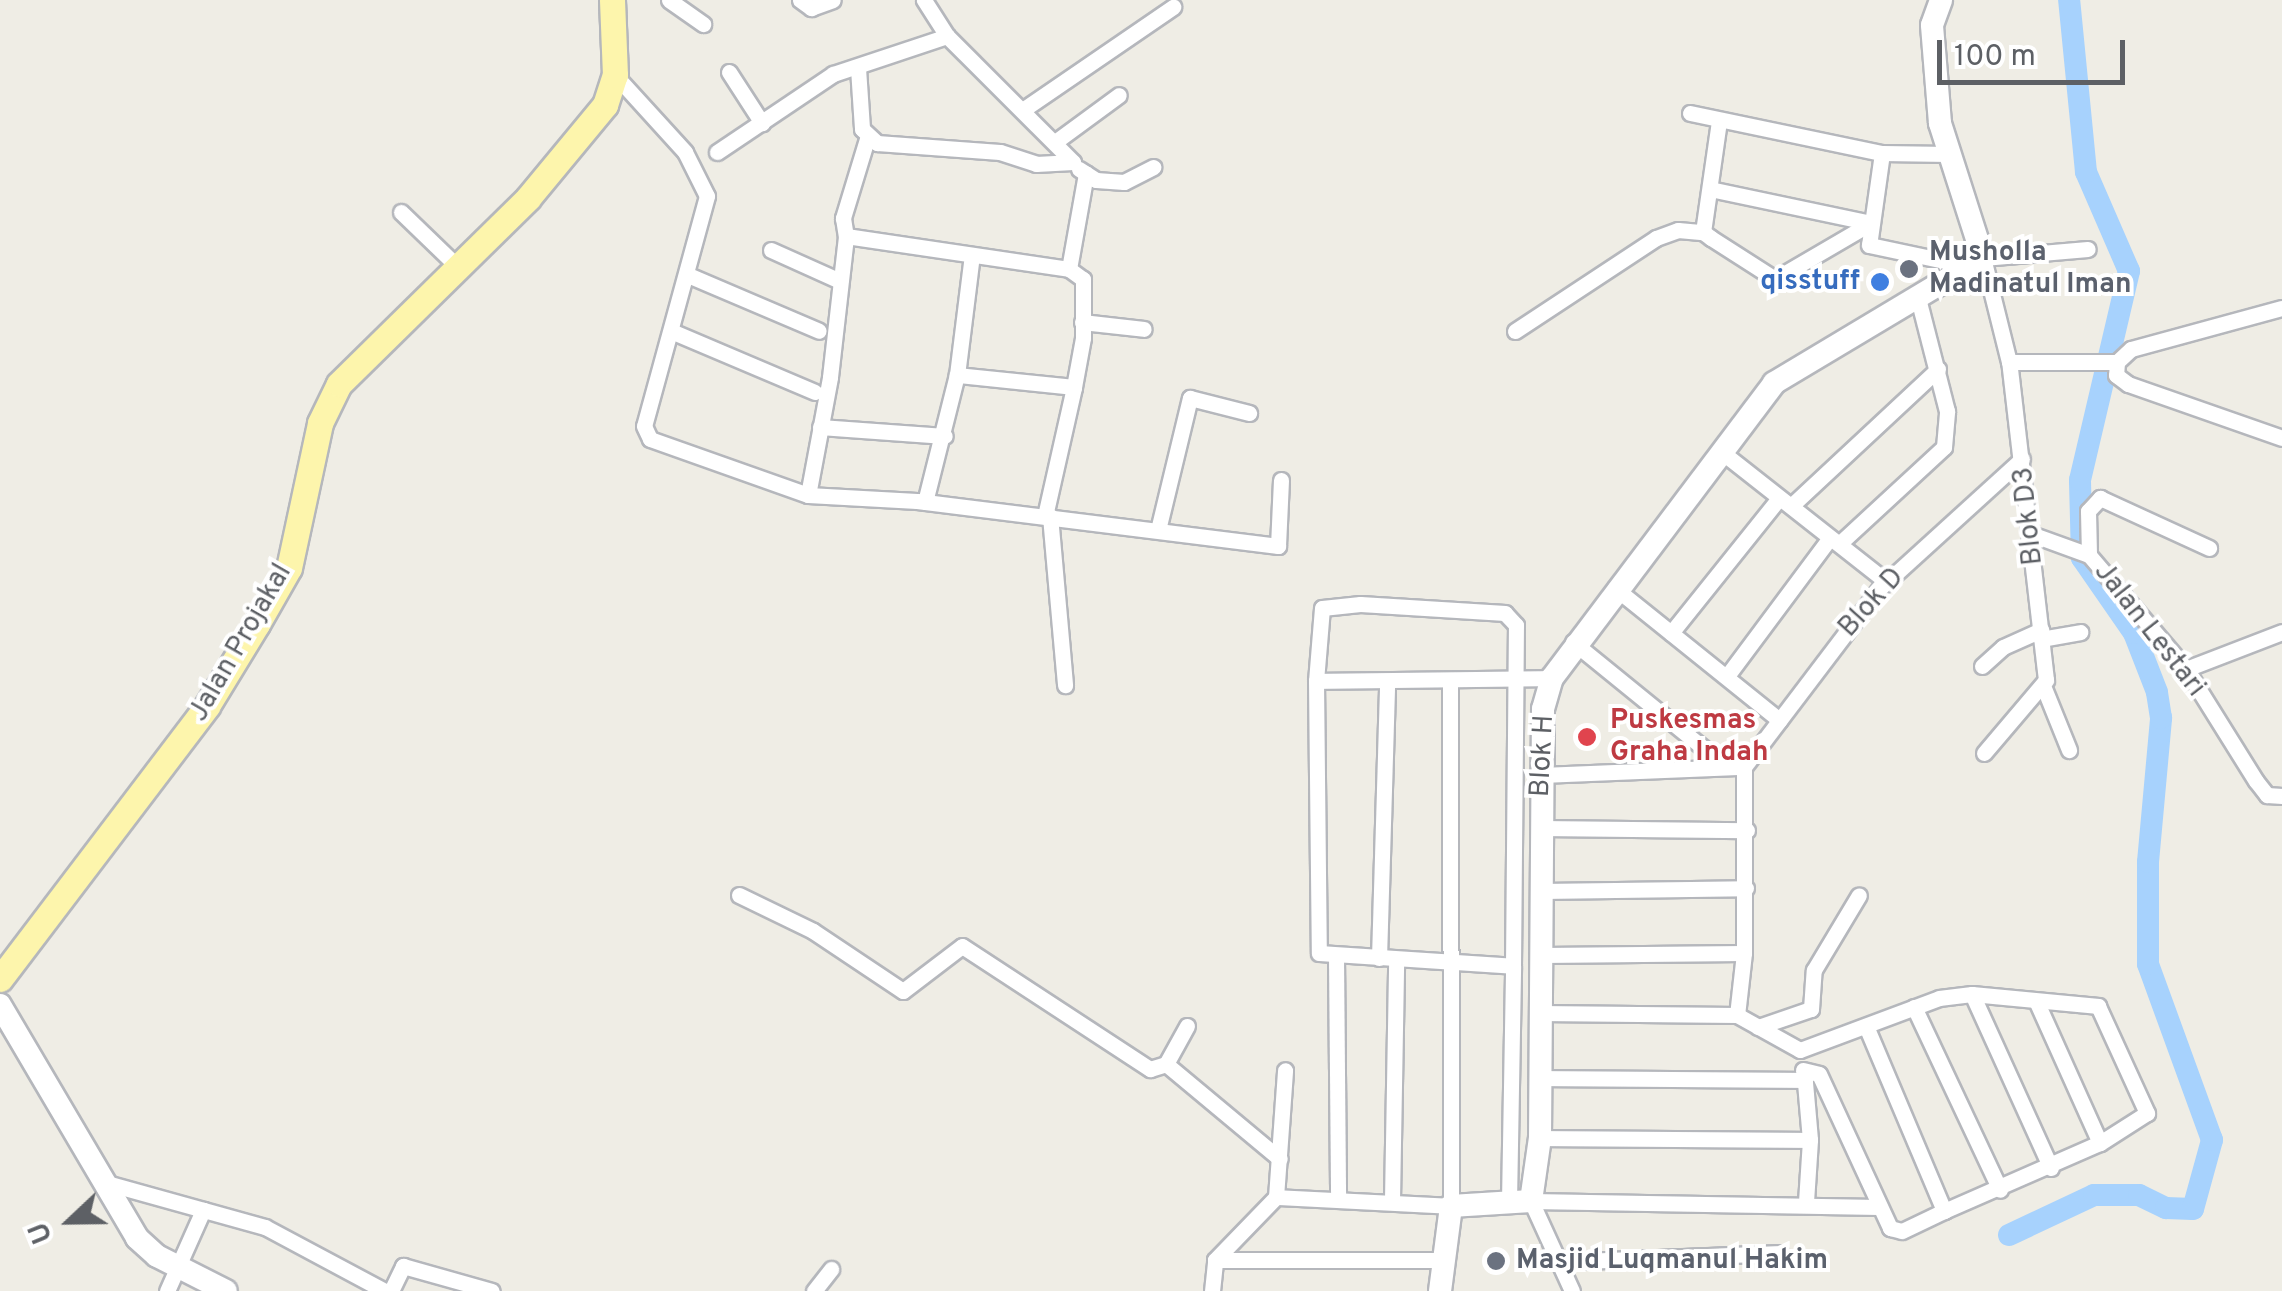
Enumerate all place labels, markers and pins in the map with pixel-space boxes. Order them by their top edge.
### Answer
place label: Musholla Madinatul Iman [1929,236,2132,302]
marker: Musholla Madinatul Iman [1898,258,1920,280]
place label: qisstuff [1760,265,1860,299]
marker: qisstuff [1869,271,1891,293]
place label: Puskesmas Graha Indah [1610,704,1769,770]
marker: Puskesmas Graha Indah [1574,724,1600,750]
place label: Masjid Luqmanul Hakim [1516,1244,1828,1278]
marker: Masjid Luqmanul Hakim [1485,1250,1507,1272]

